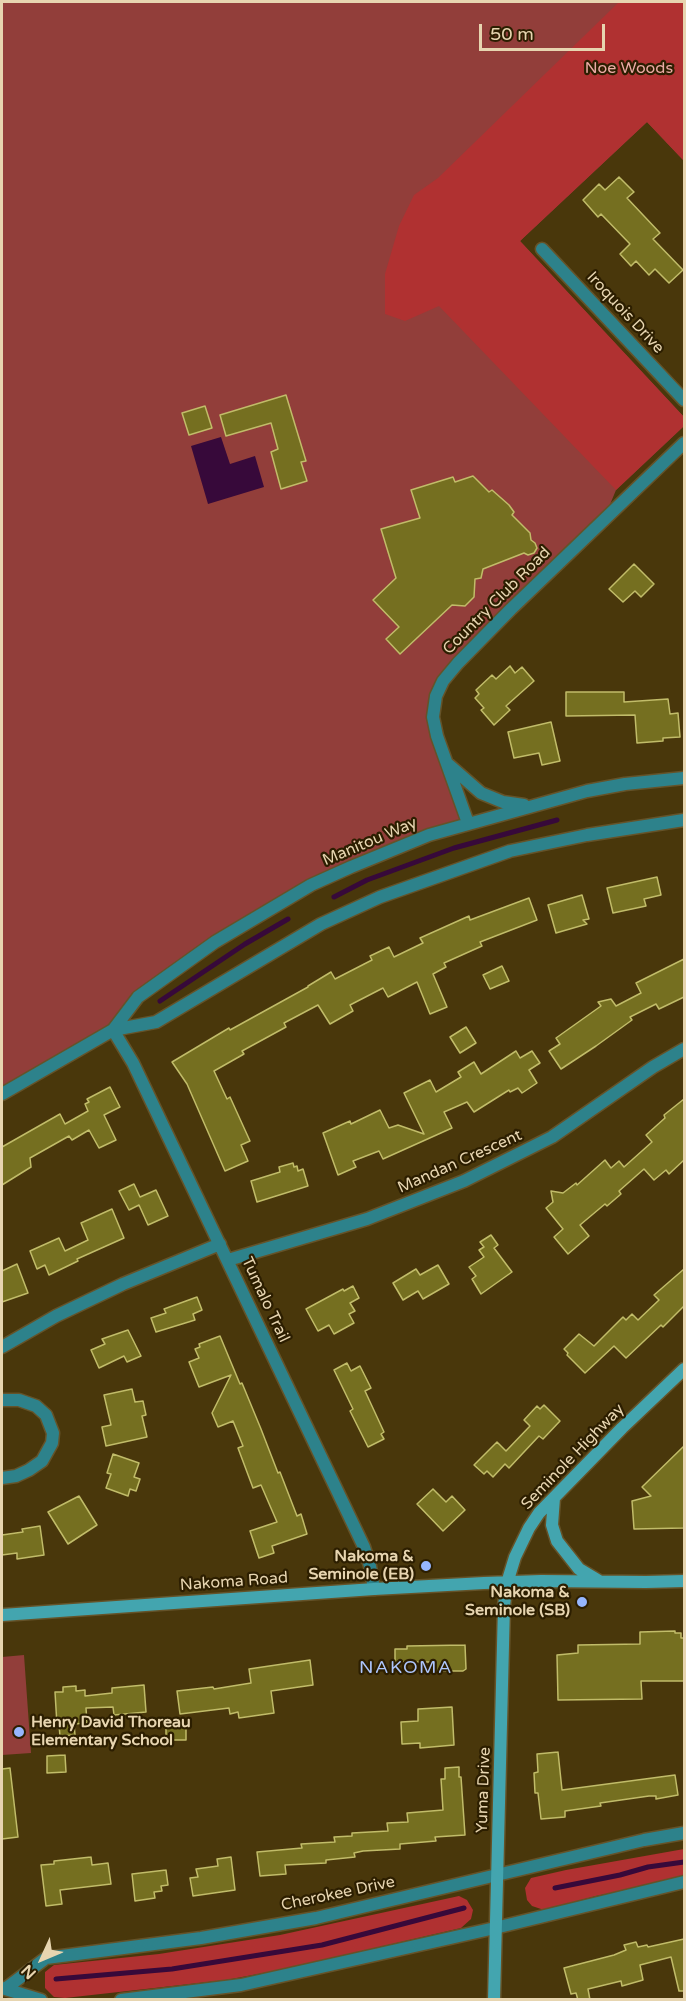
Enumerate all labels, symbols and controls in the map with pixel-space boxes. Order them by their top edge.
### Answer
scale bar [482,12,608,50]
text: 50 m [490,23,534,45]
park label: Noe Woods [585,59,673,79]
street label: Iroquois Drive [582,268,668,358]
street label: Country Club Road [439,543,555,659]
street label: Manitou Way [320,813,420,871]
street label: Mandan Crescent [395,1126,525,1198]
street label: Tumalo Trail [237,1254,293,1346]
street label: Seminole Highway [518,1400,628,1514]
place label: Nakoma & Seminole (EB) [308,1547,414,1585]
marker: Nakoma & Seminole (EB) [419,1559,433,1573]
street label: Nakoma Road [179,1569,289,1595]
place label: Nakoma & Seminole (SB) [465,1583,570,1621]
marker: Nakoma & Seminole (SB) [575,1595,589,1609]
district label: NAKOMA [359,1657,453,1679]
place label: Henry David Thoreau Elementary School [31,1713,191,1751]
marker: Henry David Thoreau Elementary School [12,1725,26,1739]
street label: Yuma Drive [473,1747,495,1833]
street label: Cherokee Drive [279,1873,397,1915]
north arrow [12,1929,72,1989]
text: N [17,1960,41,1983]

